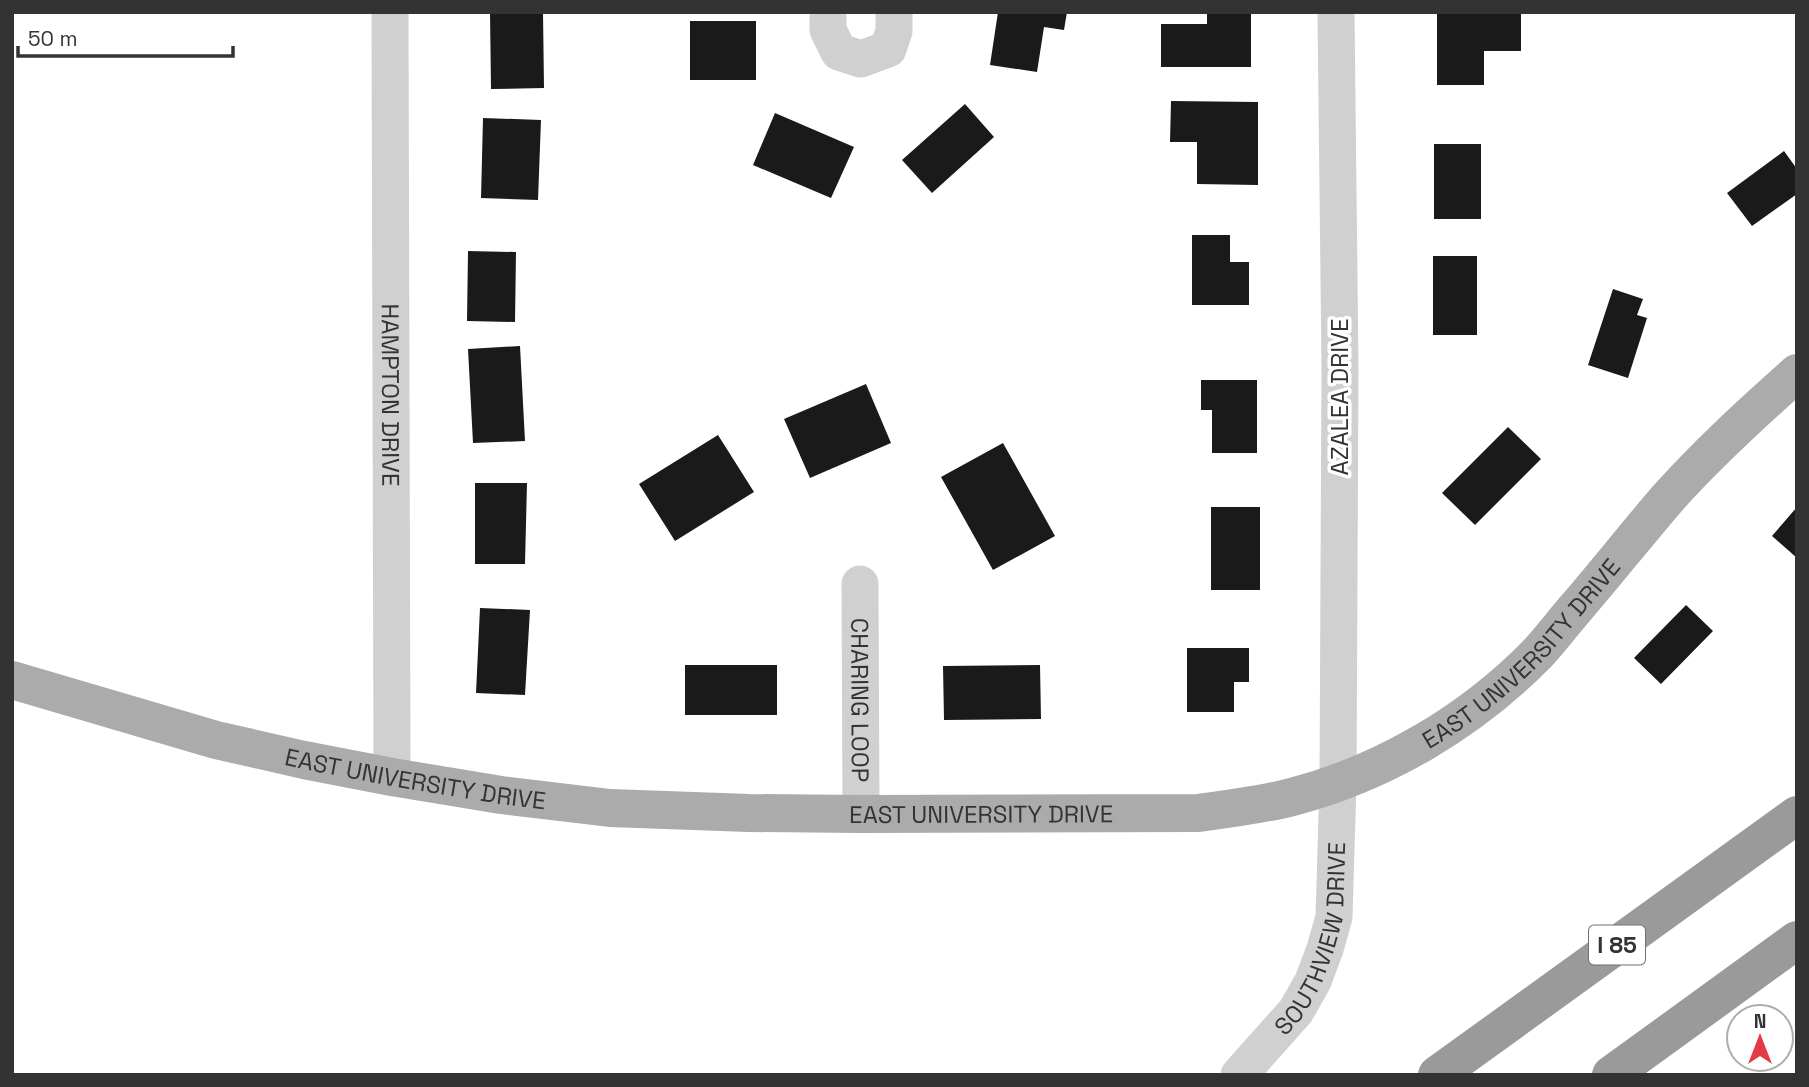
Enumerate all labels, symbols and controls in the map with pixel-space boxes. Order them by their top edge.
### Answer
scale bar [18,14,233,58]
text: 50 m [28,25,78,52]
street label: HAMPTON DRIVE [375,304,407,486]
street label: AZALEA DRIVE [1324,319,1355,475]
street label: EAST UNIVERSITY DRIVE [1416,552,1627,755]
street label: CHARING LOOP [845,618,876,782]
street label: EAST UNIVERSITY DRIVE [282,741,548,816]
street label: EAST UNIVERSITY DRIVE [849,798,1113,830]
street label: SOUTHVIEW DRIVE [1267,842,1352,1041]
road number: I 85 [1589,926,1645,964]
north arrow [1725,1003,1795,1073]
text: N [1754,1009,1766,1034]

